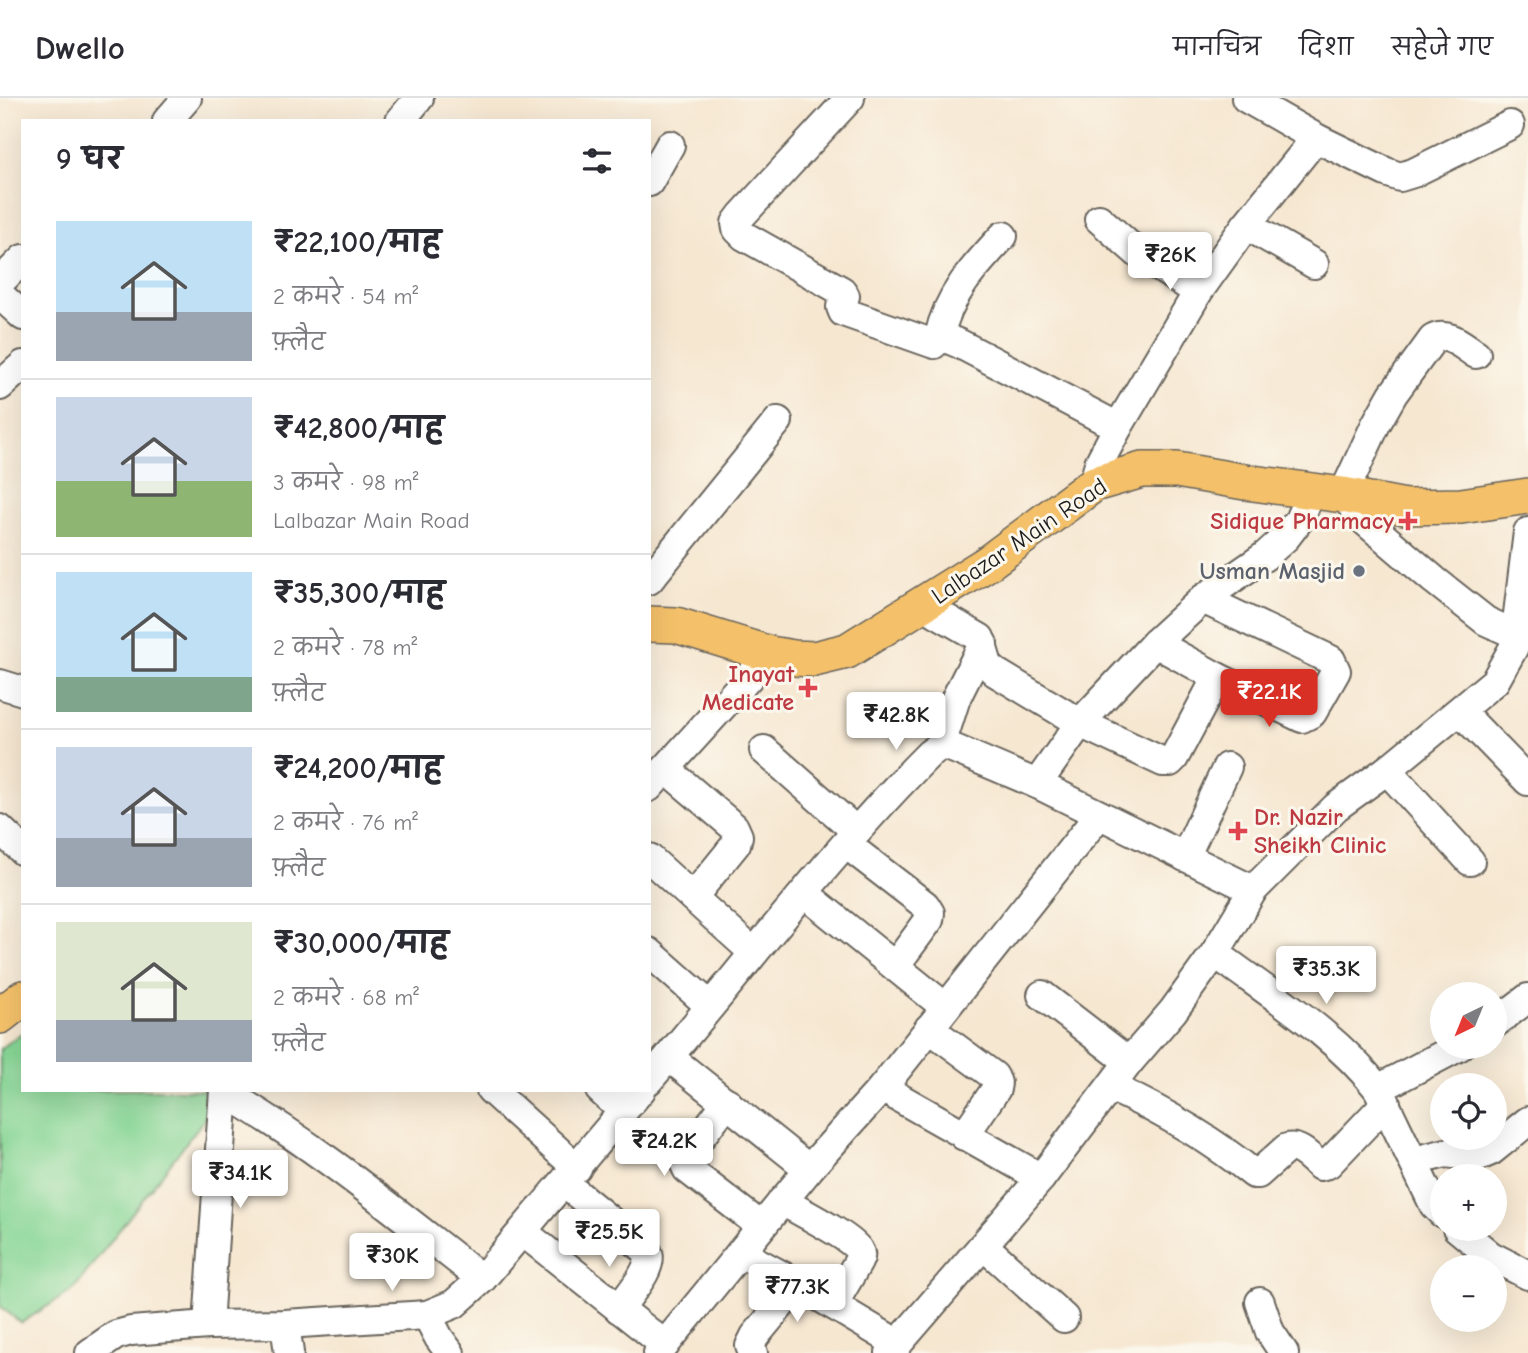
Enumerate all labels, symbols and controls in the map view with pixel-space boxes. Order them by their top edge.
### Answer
text: Dwello [35,29,125,67]
text: मानचित्र [1173,33,1261,61]
text: दिशा [1299,33,1353,61]
text: सहेजे गए [1391,33,1493,61]
text: 9 घर [56,142,122,177]
icon: filters [578,142,616,180]
text: ₹22,100/माह [273,225,441,260]
pin: ₹26K [1129,232,1211,292]
text: ₹26K [1144,241,1196,268]
icon: home [112,249,196,333]
text: 2 कमरे · 54 m² [273,283,418,310]
text: फ़्लैट [273,329,325,356]
text: ₹42,800/माह [273,411,444,446]
icon: home [112,425,196,509]
text: 3 कमरे · 98 m² [273,469,418,496]
street label: Lalbazar Main Road [926,472,1112,610]
text: Lalbazar Main Road [273,507,470,534]
place label: Sidique Pharmacy [1210,507,1394,535]
marker: Sidique Pharmacy [1400,513,1416,529]
place label: Usman Masjid [1200,557,1345,585]
marker: Usman Masjid [1351,563,1367,579]
text: ₹35,300/माह [273,576,445,611]
icon: home [112,600,196,684]
text: 2 कमरे · 78 m² [273,634,417,661]
place label: Inayat Medicate [702,660,795,716]
pin: ₹22.1K [1212,670,1326,729]
text: ₹22.1K [1237,678,1301,705]
text: फ़्लैट [273,680,325,707]
marker: Inayat Medicate [800,680,816,696]
pin: ₹42.8K [839,692,953,752]
text: ₹42.8K [863,701,929,728]
text: ₹24,200/माह [273,751,443,786]
icon: home [112,775,196,859]
place label: Dr. Nazir Sheikh Clinic [1254,803,1386,859]
text: 2 कमरे · 76 m² [273,809,418,836]
marker: Dr. Nazir Sheikh Clinic [1228,821,1248,841]
text: फ़्लैट [273,855,325,882]
text: ₹30,000/माह [273,926,449,961]
pin: ₹35.3K [1269,946,1383,1006]
icon: home [112,950,196,1034]
text: ₹35.3K [1292,955,1360,982]
north arrow [1430,982,1507,1059]
map controls [1430,982,1507,1332]
text: 2 कमरे · 68 m² [273,984,419,1011]
text: फ़्लैट [273,1030,325,1057]
button: locate [1430,1073,1507,1150]
pin: ₹24.2K [607,1118,721,1178]
text: ₹24.2K [631,1127,697,1154]
pin: ₹34.1K [183,1150,297,1210]
text: ₹34.1K [208,1159,272,1186]
button: + [1430,1164,1507,1241]
pin: ₹25.5K [552,1210,666,1269]
text: ₹25.5K [575,1218,643,1245]
pin: ₹30K [351,1234,433,1293]
text: ₹30K [365,1242,419,1269]
button: − [1430,1255,1507,1332]
pin: ₹77.3K [740,1264,854,1324]
text: ₹77.3K [765,1273,829,1300]

